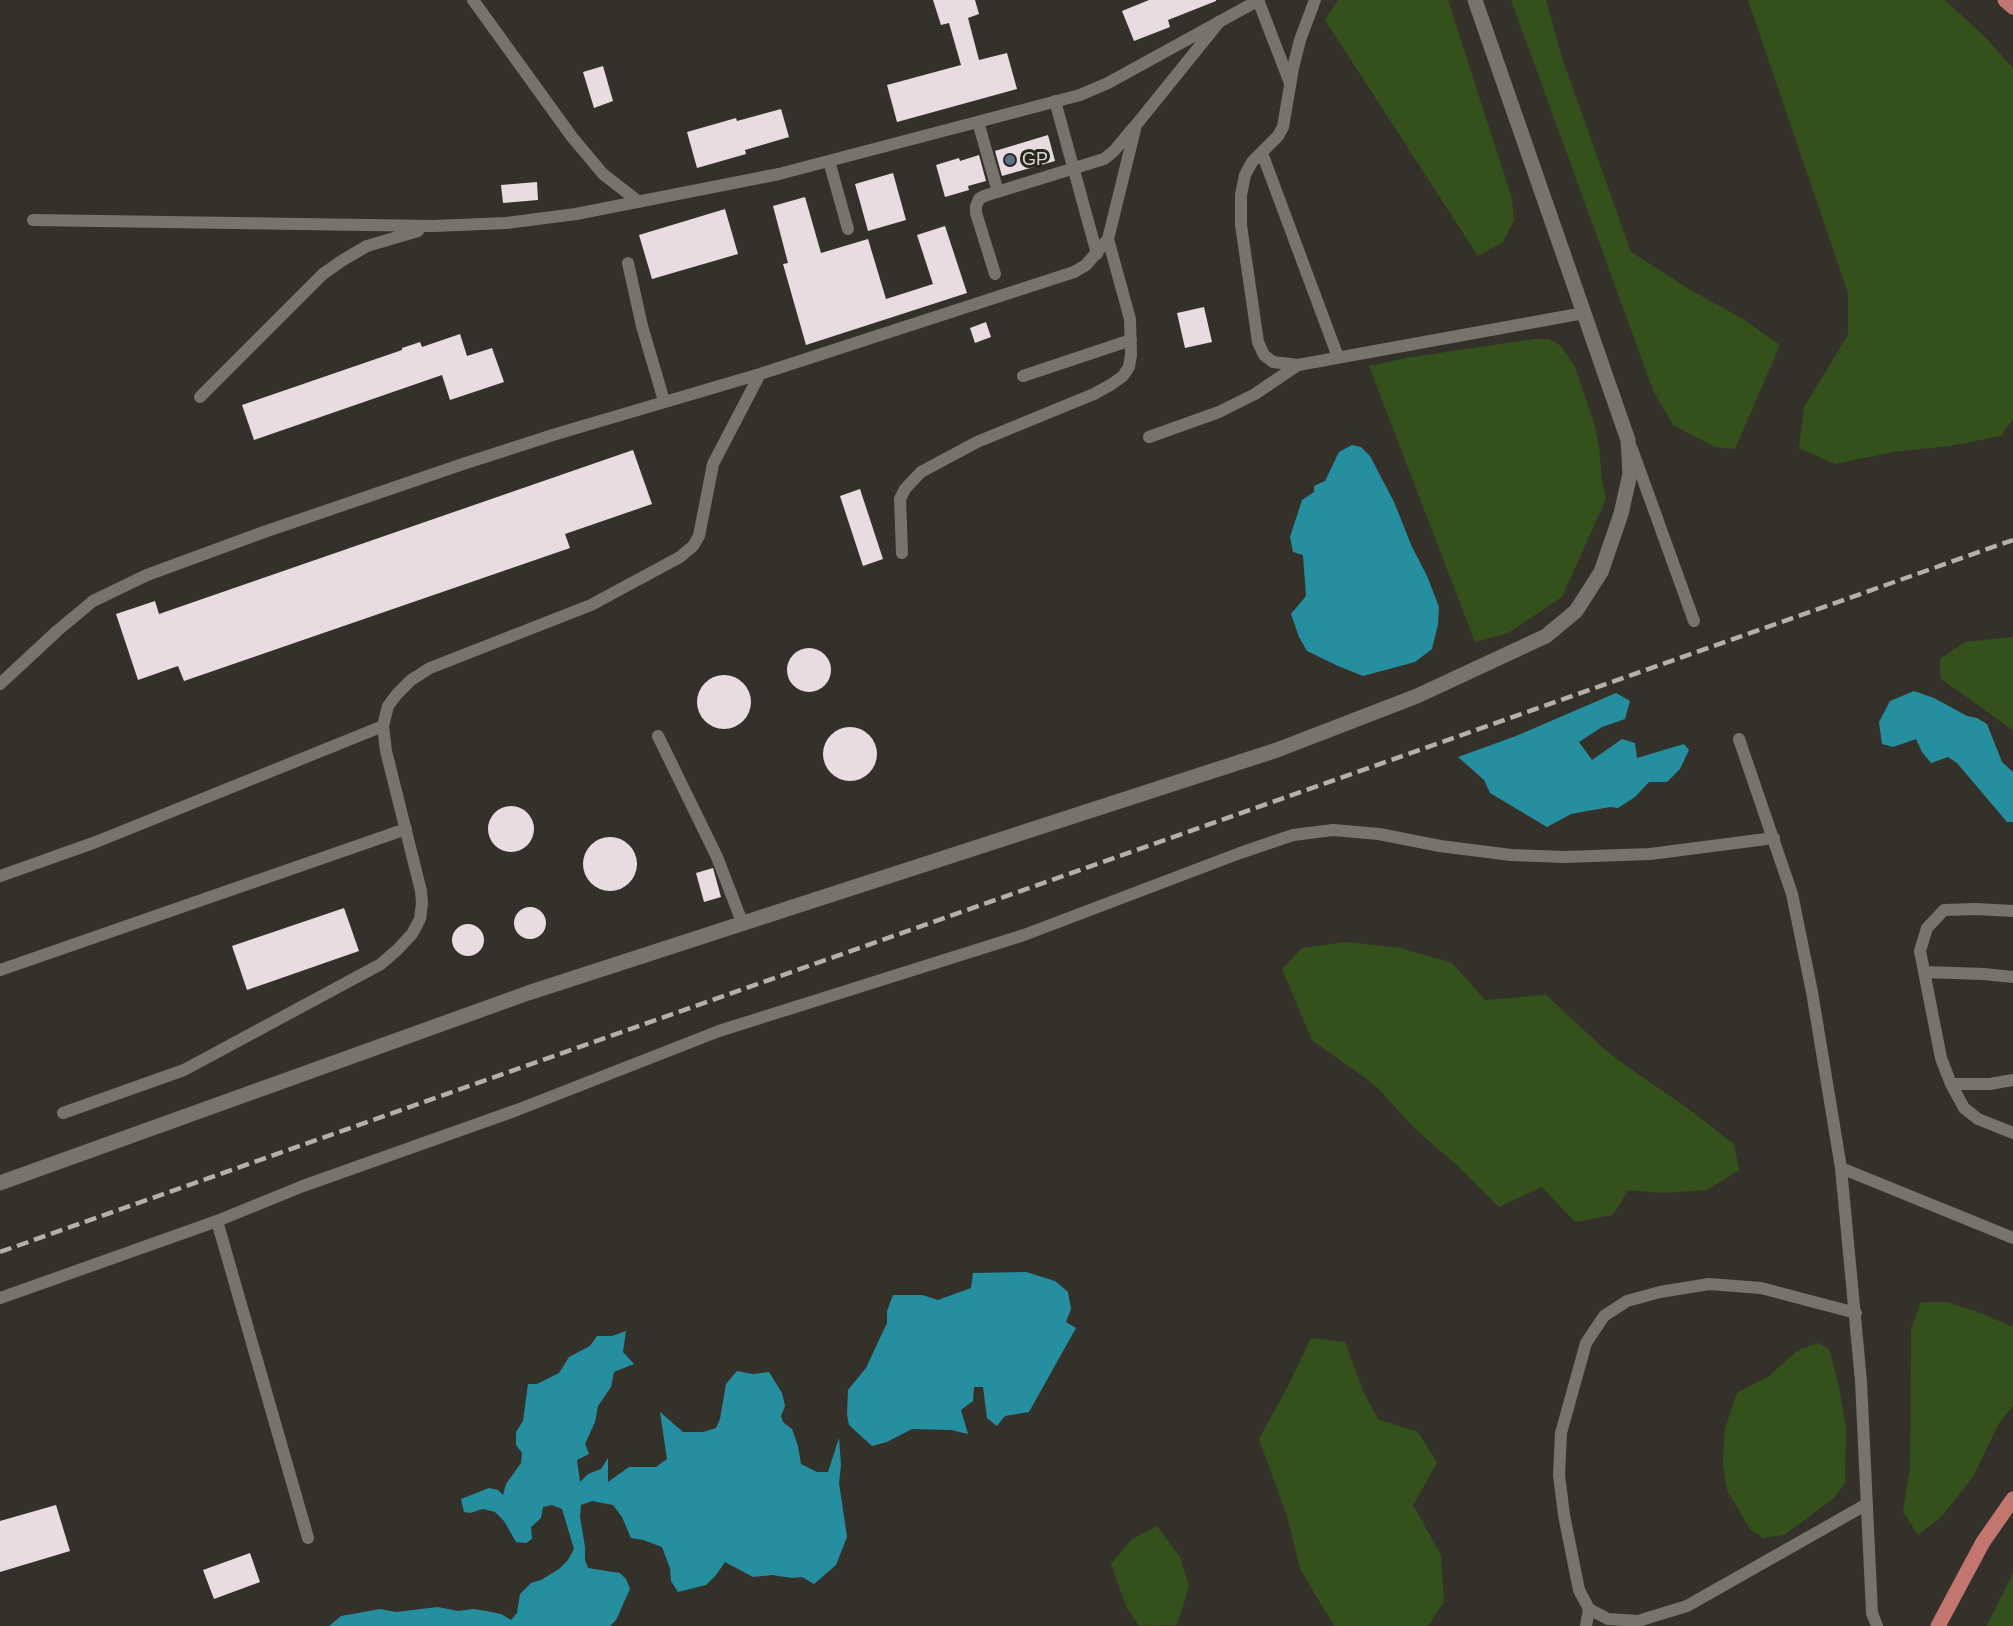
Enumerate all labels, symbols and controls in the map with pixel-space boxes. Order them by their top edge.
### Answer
place label: GP [1022,149,1048,171]
marker: GP [1003,153,1017,167]

